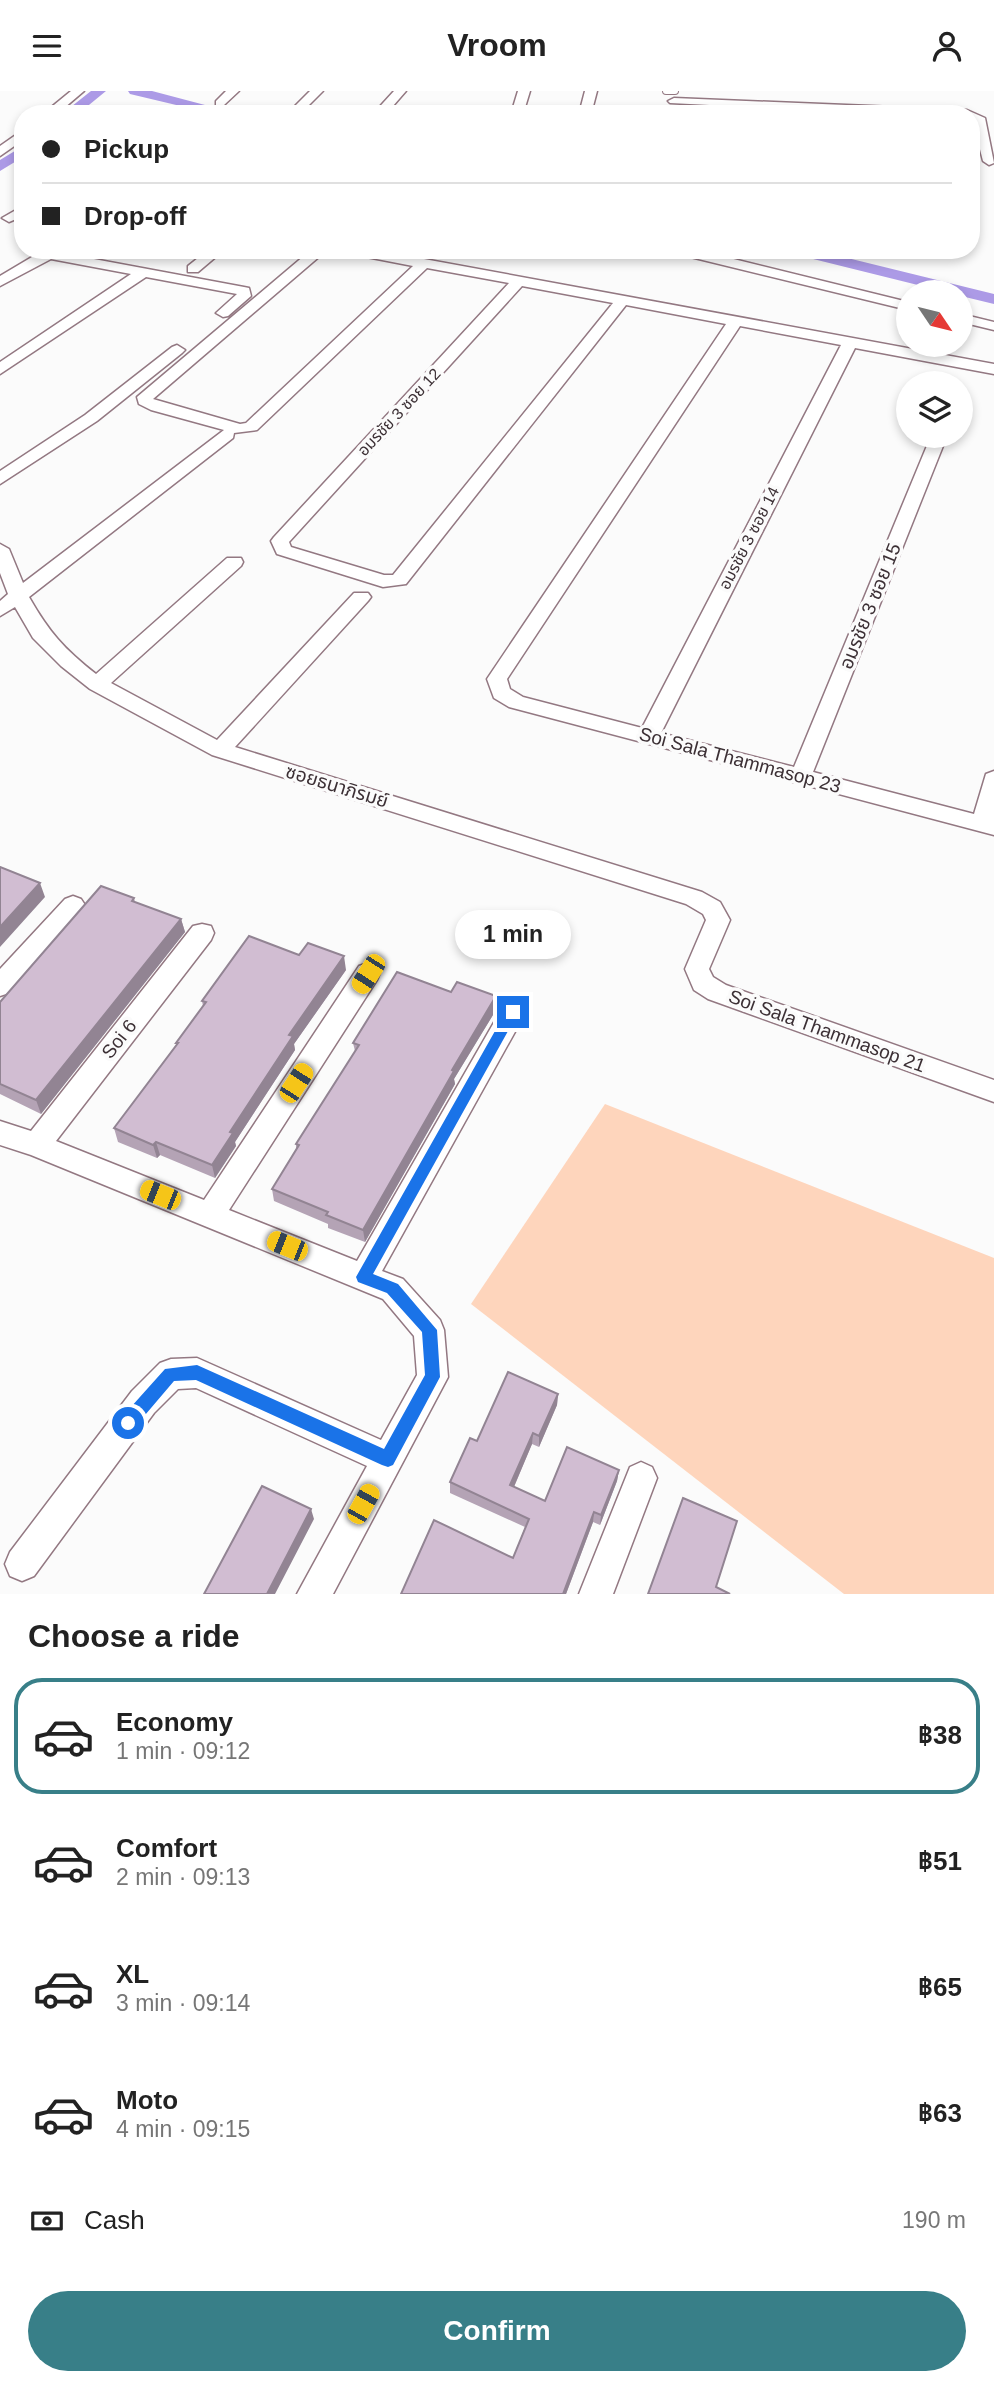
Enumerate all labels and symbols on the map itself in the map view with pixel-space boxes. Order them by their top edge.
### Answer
north arrow [896,280,973,357]
street label: อมรชัย 3 ซอย 12 [354,365,444,459]
street label: อมรชัย 3 ซอย 14 [716,484,782,592]
street label: อมรชัย 3 ซอย 15 [835,540,905,672]
street label: Soi Sala Thammasop 23 [637,723,843,797]
street label: ซอยธนาภิรมย์ [283,760,391,812]
callout: 1 min [455,911,571,960]
car [348,951,389,997]
street label: Soi Sala Thammasop 21 [726,986,928,1076]
route end [497,996,529,1028]
street label: Soi 6 [97,1015,141,1063]
car [276,1060,317,1106]
car [137,1177,184,1213]
car [264,1228,311,1264]
route start [112,1407,144,1439]
car [344,1481,383,1527]

